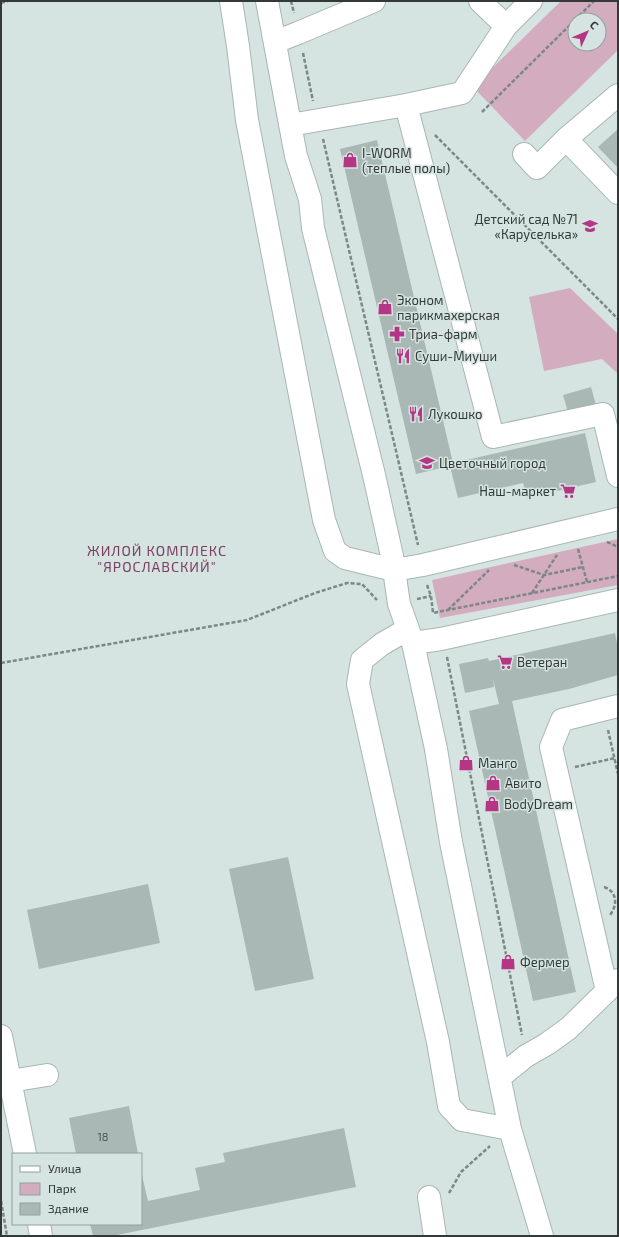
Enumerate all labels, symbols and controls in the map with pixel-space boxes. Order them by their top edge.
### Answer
north arrow [567,12,607,52]
text: С [588,18,602,32]
place label: I-WORM (теплые полы) [362,145,450,176]
shop icon: I-WORM (теплые полы) [341,151,359,169]
place label: Детский сад №71 «Каруселька» [475,211,578,242]
school or university icon: Детский сад №71 «Каруселька» [581,217,599,235]
place label: Эконом парикмахерская [397,292,500,323]
shop icon: Эконом парикмахерская [376,298,394,316]
pharmacy icon: Триа-фарм [388,325,406,343]
place label: Триа-фарм [409,326,477,342]
restaurant icon: Суши-Миуши [394,347,412,365]
place label: Суши-Миуши [415,348,497,364]
restaurant icon: Лукошко [407,405,425,423]
place label: Лукошко [428,406,483,422]
school or university icon: Цветочный город [418,454,436,472]
place label: Цветочный город [439,455,546,471]
supermarket icon: Наш-маркет [559,482,577,500]
place label: Наш-маркет [479,483,557,499]
district label: ЖИЛОЙ КОМПЛЕКС "ЯРОСЛАВСКИЙ" [87,542,227,575]
supermarket icon: Ветеран [496,653,514,671]
place label: Ветеран [517,654,567,670]
shop icon: Манго [457,754,475,772]
place label: Манго [478,755,517,771]
shop icon: Авито [484,774,502,792]
place label: Авито [505,775,542,791]
shop icon: BodyDream [483,795,501,813]
place label: BodyDream [504,796,573,812]
shop icon: Фермер [499,953,517,971]
place label: Фермер [520,954,570,970]
house number: 18 [97,1130,109,1143]
legend [12,1153,142,1225]
text: Улица [48,1161,81,1175]
text: Парк [48,1181,77,1195]
text: Здание [48,1201,89,1215]

